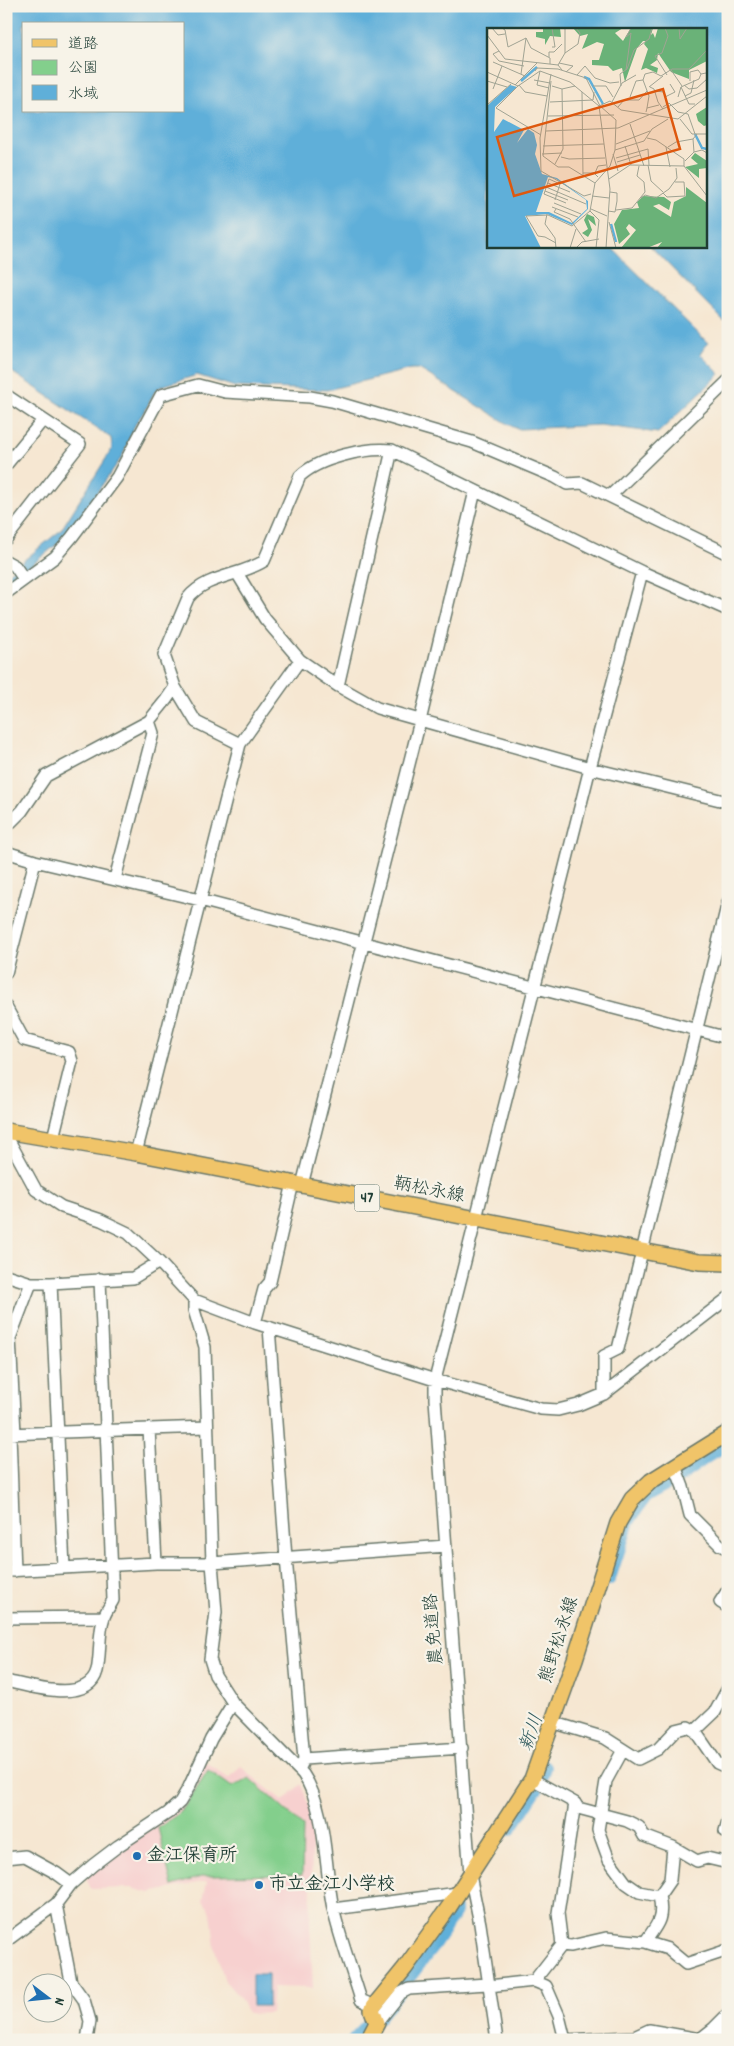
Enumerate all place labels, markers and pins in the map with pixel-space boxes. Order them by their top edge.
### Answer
place label: 金江保育所 [147,1844,237,1869]
marker: 金江保育所 [131,1850,143,1862]
place label: 市立金江小学校 [269,1873,395,1898]
marker: 市立金江小学校 [253,1879,265,1891]

